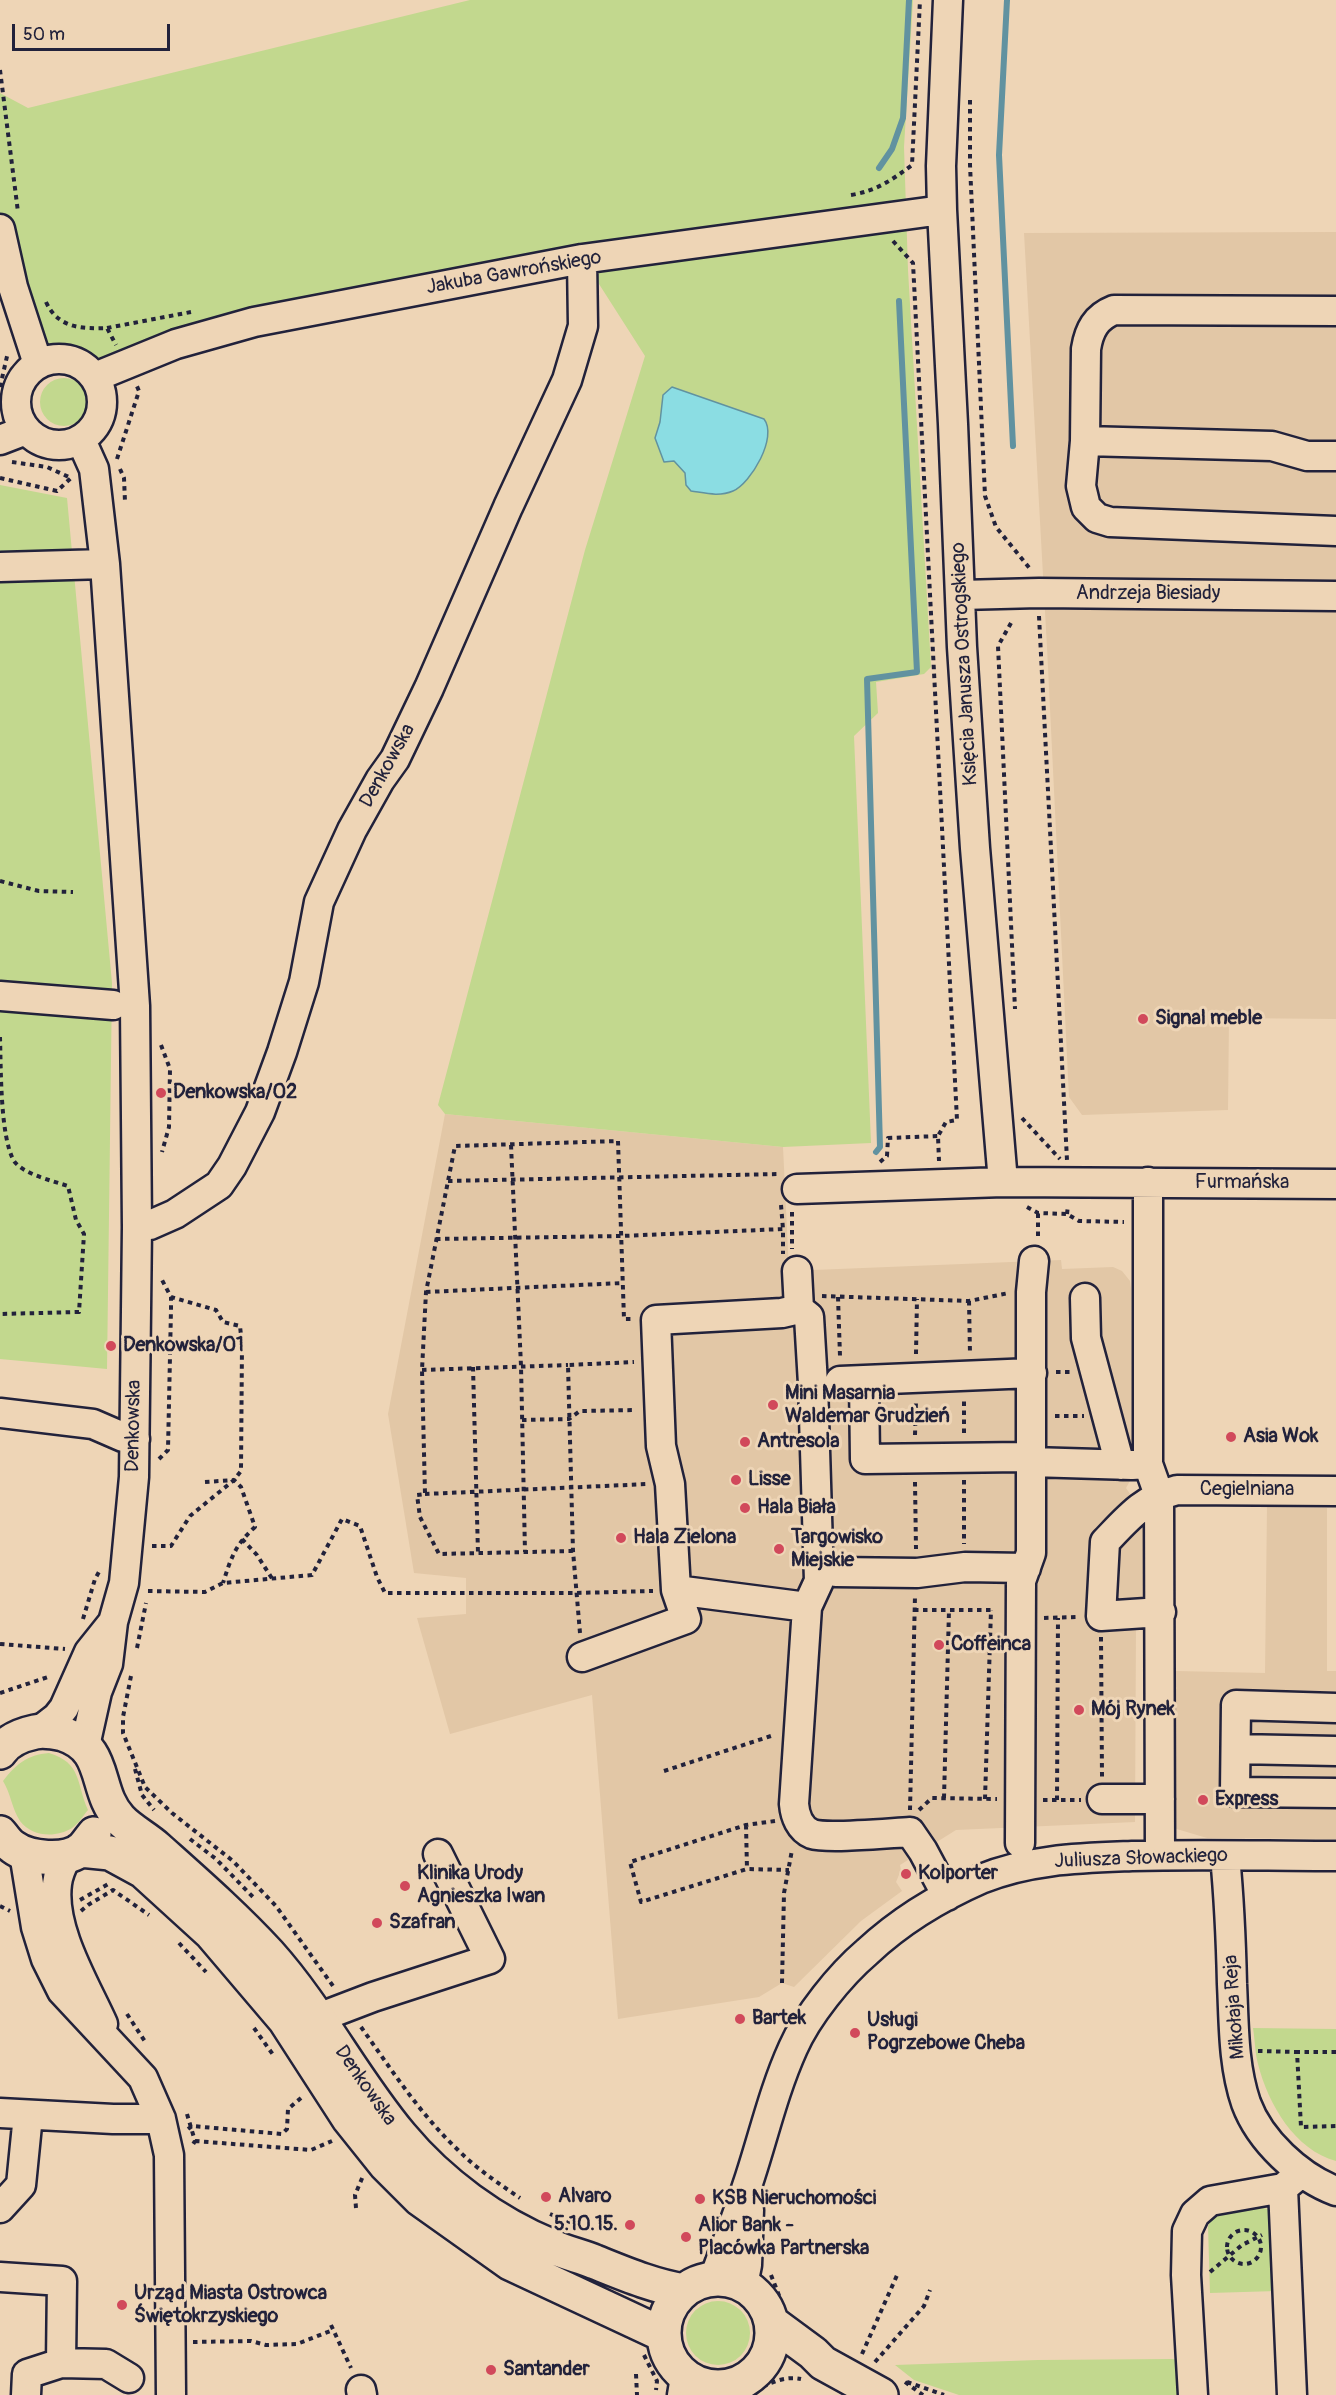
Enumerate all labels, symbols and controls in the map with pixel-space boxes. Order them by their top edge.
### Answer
scale bar [15,12,172,50]
text: 50 m [23,23,65,46]
street label: Jakuba Gawrońskiego [425,246,603,300]
street label: Księcia Janusza Ostrogskiego [947,542,983,786]
street label: Andrzeja Biesiady [1076,582,1220,606]
street label: Denkowska [355,720,421,812]
place label: Signal meble [1155,1007,1262,1031]
marker: Signal meble [1136,1012,1150,1026]
place label: Denkowska/02 [173,1081,297,1105]
marker: Denkowska/02 [154,1086,168,1100]
street label: Furmańska [1195,1171,1289,1195]
place label: Denkowska/01 [123,1334,244,1358]
marker: Denkowska/01 [104,1339,118,1353]
street label: Denkowska [121,1380,147,1472]
place label: Mini Masarnia Waldemar Grudzień [785,1382,950,1429]
marker: Mini Masarnia Waldemar Grudzień [766,1398,780,1412]
place label: Asia Wok [1243,1425,1318,1449]
place label: Antresola [757,1430,839,1454]
marker: Asia Wok [1224,1430,1238,1444]
marker: Antresola [738,1435,752,1449]
place label: Lisse [748,1468,791,1492]
marker: Lisse [729,1473,743,1487]
street label: Cegielniana [1200,1478,1294,1502]
place label: Hala Biała [757,1496,836,1520]
marker: Hala Biała [738,1501,752,1515]
place label: Hala Zielona [633,1526,736,1550]
place label: Targowisko Miejskie [791,1526,883,1573]
marker: Hala Zielona [614,1531,628,1545]
marker: Targowisko Miejskie [772,1542,786,1556]
place label: Coffeinca [951,1633,1031,1657]
marker: Coffeinca [932,1638,946,1652]
place label: Mój Rynek [1091,1698,1175,1722]
marker: Mój Rynek [1072,1703,1086,1717]
place label: Express [1215,1788,1278,1812]
marker: Express [1196,1793,1210,1807]
street label: Juliusza Słowackiego [1054,1844,1228,1874]
place label: Klinika Urody Agnieszka Iwan [417,1862,545,1909]
place label: Kolporter [918,1862,998,1886]
marker: Kolporter [899,1867,913,1881]
marker: Klinika Urody Agnieszka Iwan [398,1879,412,1893]
place label: Szafran [389,1911,456,1935]
marker: Szafran [370,1916,384,1930]
street label: Mikołaja Reja [1219,1954,1251,2060]
place label: Bartek [752,2007,806,2031]
place label: Usługi Pogrzebowe Cheba [867,2009,1025,2056]
marker: Bartek [733,2012,747,2026]
marker: Usługi Pogrzebowe Cheba [848,2026,862,2040]
street label: Denkowska [329,2041,401,2131]
place label: Alvaro [558,2185,612,2209]
place label: KSB Nieruchomości [712,2187,876,2211]
marker: Alvaro [539,2190,553,2204]
marker: KSB Nieruchomości [693,2192,707,2206]
place label: 5.10.15. [554,2213,618,2237]
place label: Alior Bank - Placówka Partnerska [698,2214,869,2261]
marker: 5.10.15. [623,2218,637,2232]
marker: Alior Bank - Placówka Partnerska [679,2230,693,2244]
place label: Urząd Miasta Ostrowca Świętokrzyskiego [134,2282,327,2329]
marker: Urząd Miasta Ostrowca Świętokrzyskiego [115,2298,129,2312]
place label: Santander [503,2358,590,2382]
marker: Santander [484,2363,498,2377]

